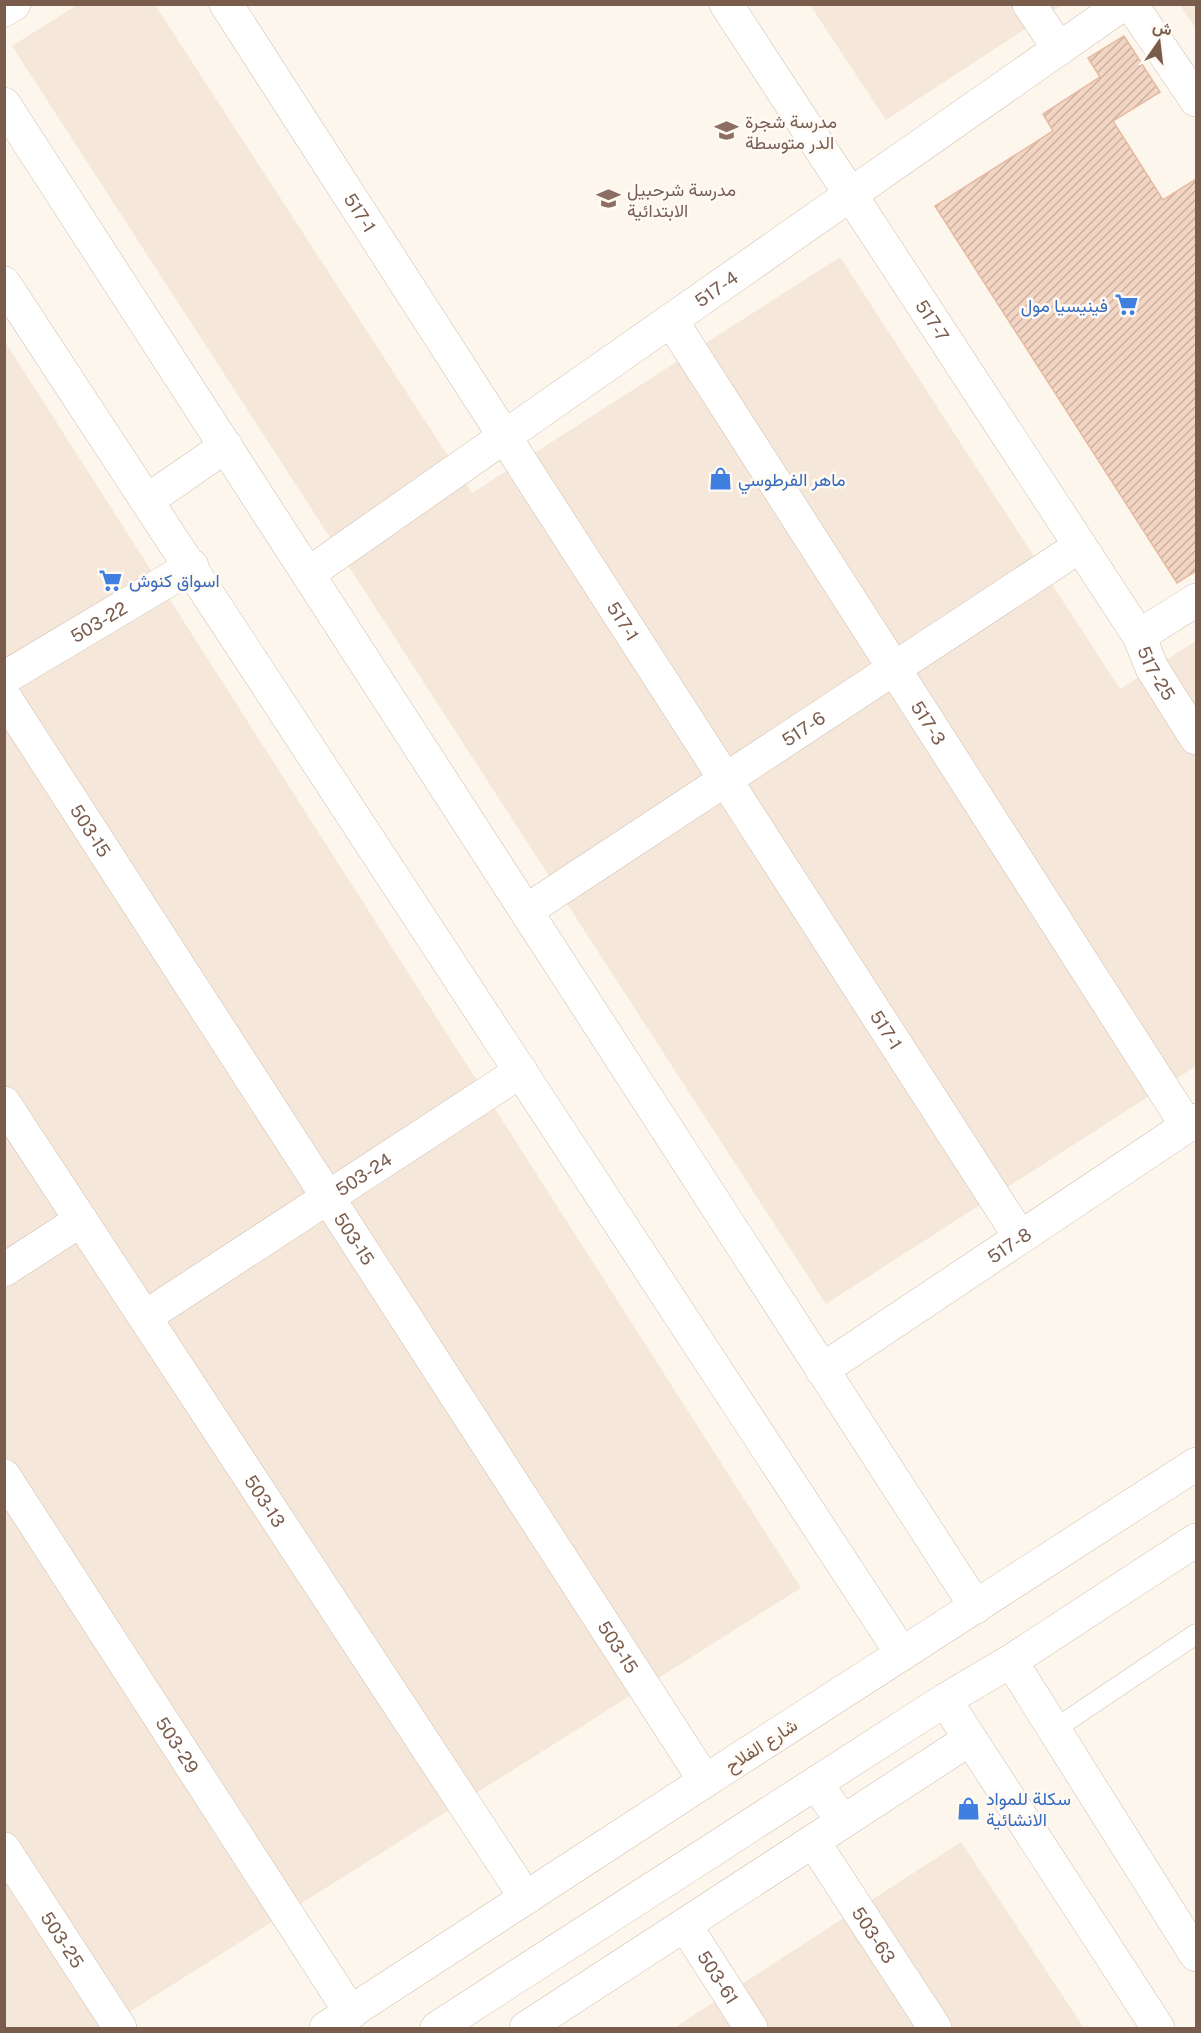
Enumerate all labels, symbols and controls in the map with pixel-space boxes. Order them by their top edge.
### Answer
north arrow [1129,12,1189,72]
text: ش [1151,16,1174,39]
place label: مدرسة شجرة الدر متوسطة [745,111,837,154]
school or university icon: مدرسة شجرة الدر متوسطة [714,118,740,144]
place label: مدرسة شرحبيل الابتدائية [627,179,736,221]
school or university icon: مدرسة شرحبيل الابتدائية [596,186,622,212]
street label: 517-1 [340,189,381,236]
street label: 517-4 [690,266,742,311]
supermarket icon: فينيسيا مول [1113,292,1139,318]
place label: فينيسيا مول [1021,295,1108,317]
street label: 517-7 [912,296,954,345]
shop icon: ماهر الفرطوسي [707,466,733,492]
place label: ماهر الفرطوسي [738,469,846,495]
supermarket icon: اسواق كنوش [98,567,124,593]
place label: اسواق كنوش [129,570,220,592]
street label: 503-22 [66,597,131,647]
street label: 517-1 [603,598,644,645]
street label: 517-25 [1134,643,1180,704]
street label: 517-3 [907,697,950,748]
street label: 517-6 [778,706,829,750]
street label: 503-15 [66,800,115,860]
street label: 517-1 [866,1006,907,1053]
street label: 503-24 [331,1148,395,1200]
street label: 503-15 [330,1209,379,1269]
street label: 517-8 [983,1223,1035,1267]
street label: 503-13 [241,1471,290,1531]
street label: 503-15 [594,1617,643,1677]
street label: 503-29 [152,1713,203,1777]
street label: شارع الفلاح [721,1714,802,1778]
place label: سكلة للمواد الانشائية [986,1788,1071,1830]
shop icon: سكلة للمواد الانشائية [955,1795,981,1821]
street label: 503-63 [848,1903,900,1967]
street label: 503-25 [37,1908,89,1972]
street label: 503-61 [694,1947,743,2008]

